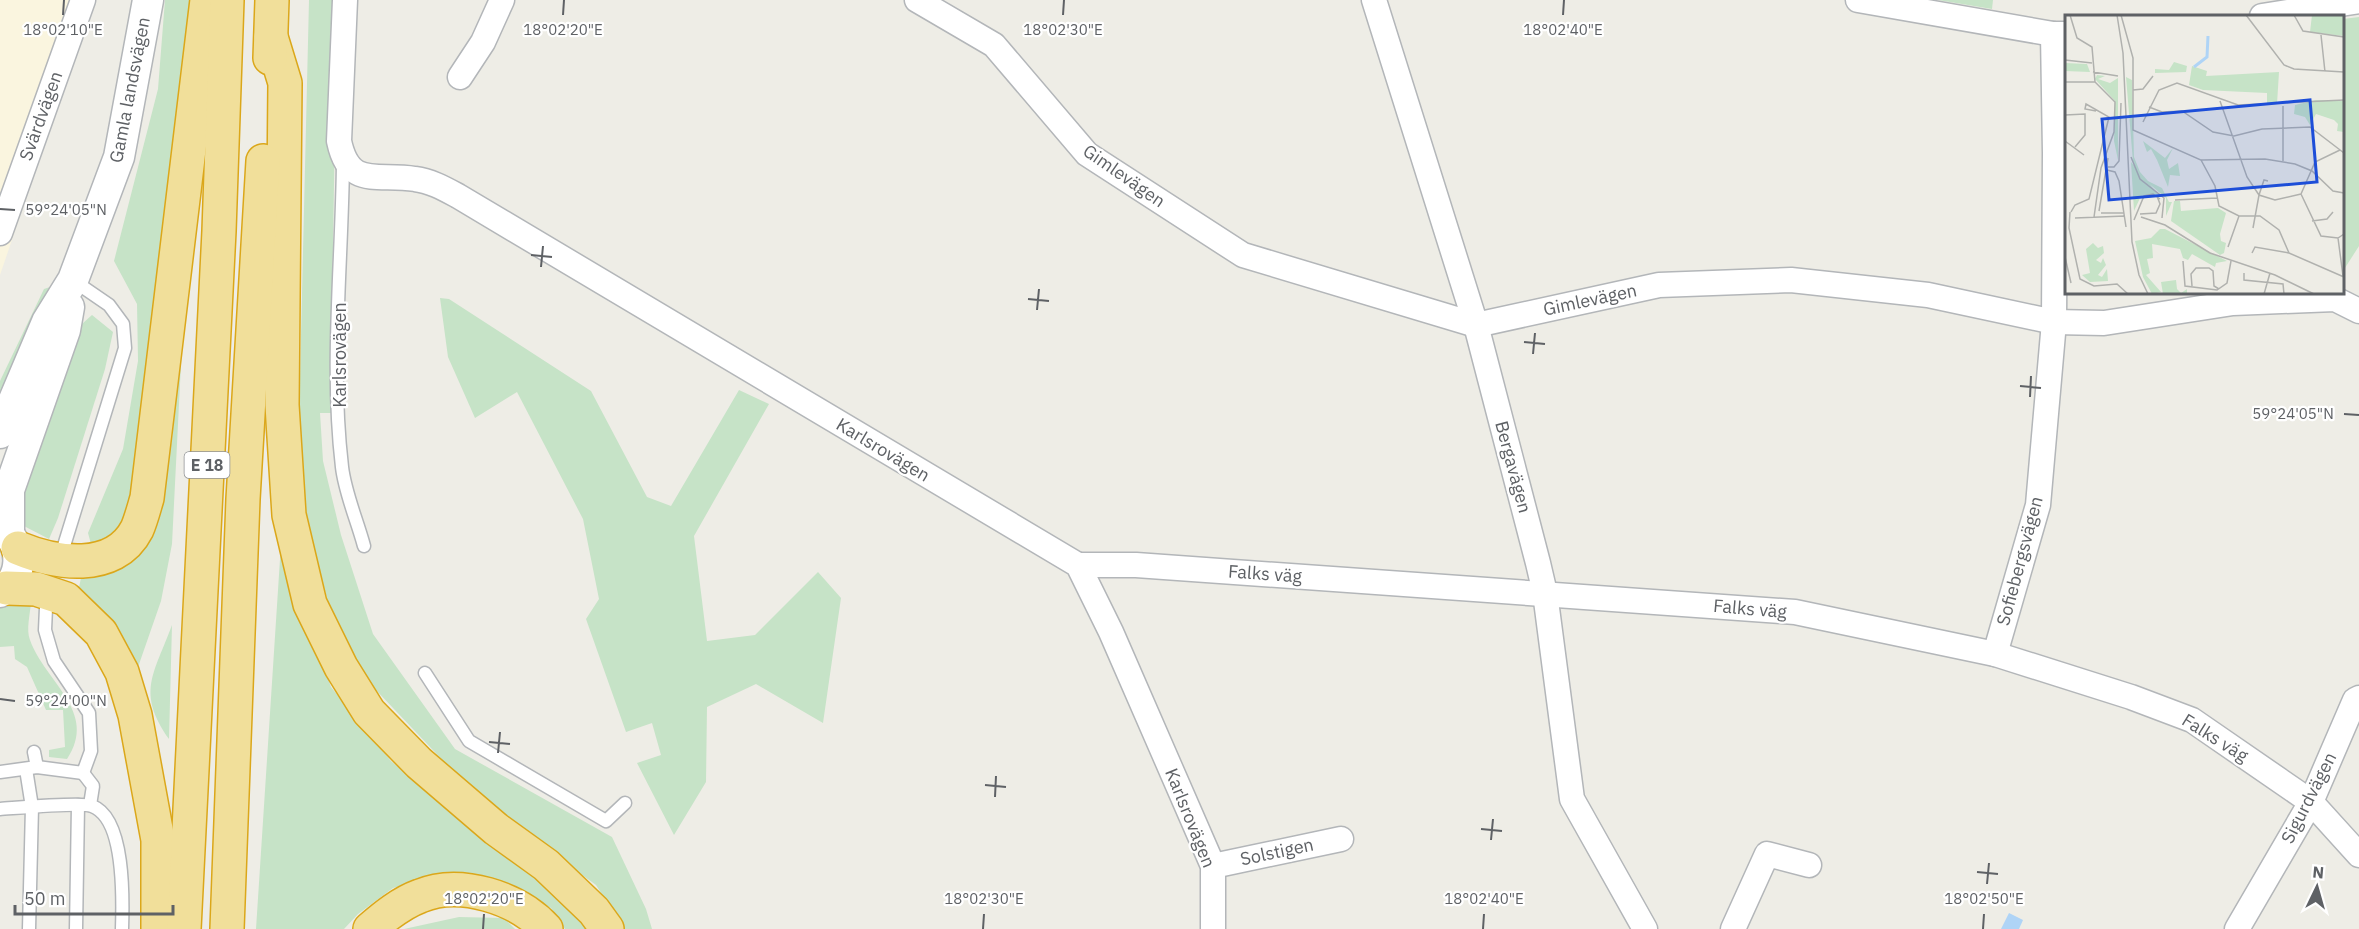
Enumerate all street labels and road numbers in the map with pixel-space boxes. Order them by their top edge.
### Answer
street label: Gamla landsvägen [104,15,155,165]
street label: Svärdvägen [14,68,67,164]
street label: Gimlevägen [1079,139,1170,212]
street label: Gimlevägen [1541,278,1639,321]
street label: Karlsrovägen [328,302,351,408]
street label: Karlsrovägen [832,413,934,487]
street label: Bergavägen [1490,418,1537,516]
road number: E 18 [184,452,230,478]
street label: Sofiebergsvägen [1991,494,2048,628]
street label: Falks väg [1227,559,1303,588]
street label: Falks väg [1712,594,1788,623]
street label: Falks väg [2178,708,2253,767]
street label: Sigurdvägen [2276,748,2341,847]
street label: Karlsrovägen [1160,765,1221,871]
street label: Solstigen [1238,833,1316,870]

